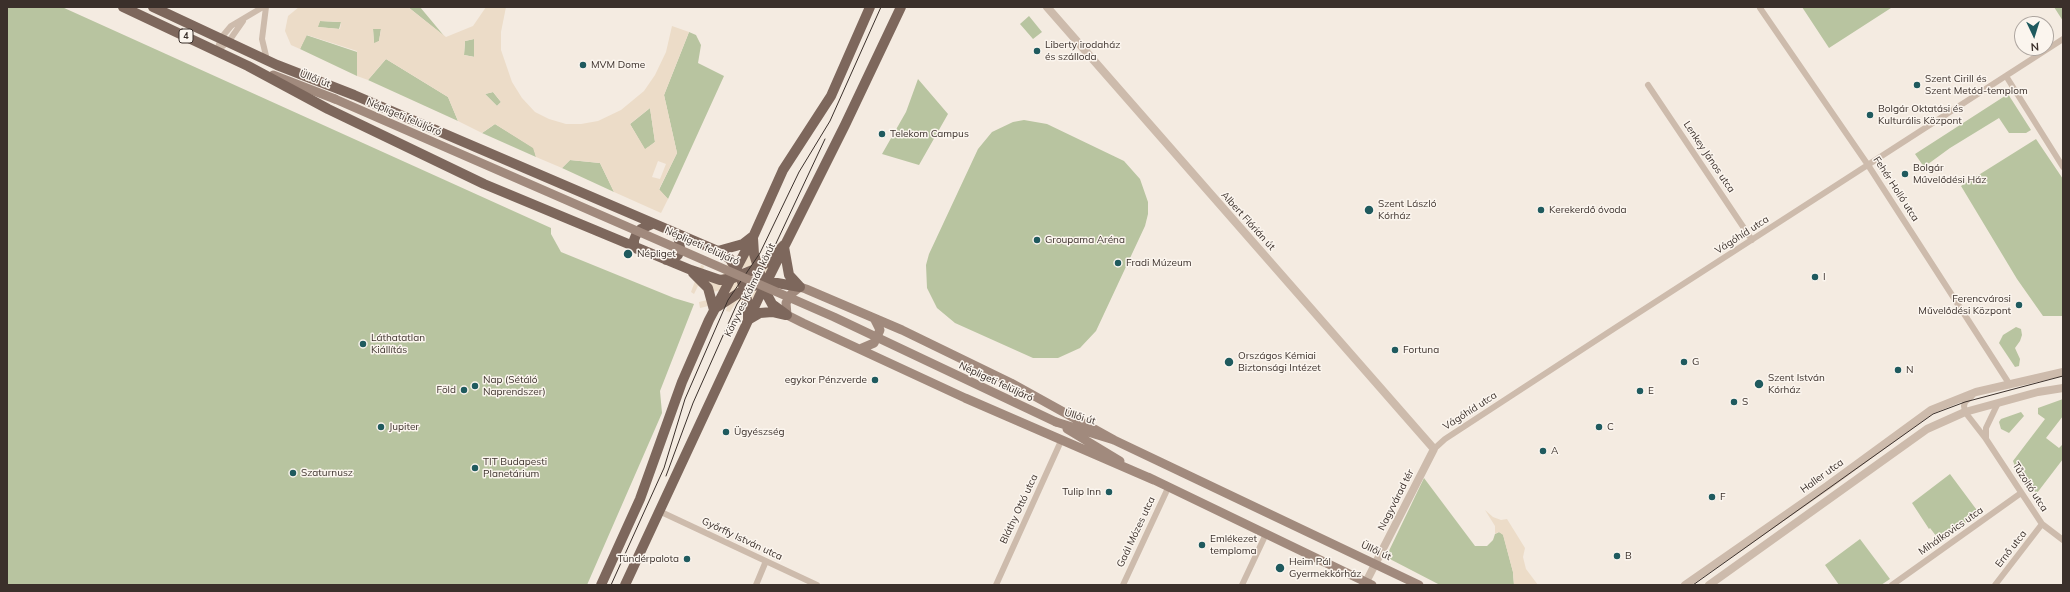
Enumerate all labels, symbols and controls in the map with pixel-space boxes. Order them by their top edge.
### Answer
north arrow [2014,16,2054,56]
road number: 4 [179,29,193,43]
place label: Liberty irodaház és szálloda [1045,39,1120,62]
text: N [2030,40,2039,54]
marker: Liberty irodaház és szálloda [1032,46,1042,56]
place label: MVM Dome [591,59,645,71]
marker: MVM Dome [578,60,588,70]
street label: Üllői út [298,68,332,90]
place label: Szent Cirill és Szent Metód-templom [1925,73,2028,96]
marker: Szent Cirill és Szent Metód-templom [1912,80,1922,90]
street label: Népligeti felüljáró [365,96,443,138]
place label: Bolgár Oktatási és Kulturális Központ [1878,103,1963,126]
marker: Bolgár Oktatási és Kulturális Központ [1865,110,1875,120]
street label: Lenkey János utca [1681,119,1737,195]
place label: Telekom Campus [890,128,969,140]
marker: Telekom Campus [877,129,887,139]
street label: Fehér Holló utca [1871,154,1921,224]
place label: Bolgár Művelődési Ház [1913,162,1986,186]
marker: Bolgár Művelődési Ház [1900,169,1910,179]
street label: Albert Flórián út [1219,189,1277,253]
place label: Szent László Kórház [1378,198,1436,222]
marker: Szent László Kórház [1363,204,1375,216]
place label: Kerekerdő óvoda [1549,204,1627,216]
marker: Kerekerdő óvoda [1536,205,1546,215]
street label: Vágóhíd utca [1713,213,1771,257]
street label: Népligeti felüljáró [663,224,741,268]
place label: Groupama Aréna [1045,234,1125,246]
marker: Groupama Aréna [1032,235,1042,245]
street label: Könyves Kálmán körút [722,241,778,339]
marker: Népliget [622,248,634,260]
place label: Népliget [637,248,676,260]
place label: Fradi Múzeum [1126,257,1192,269]
marker: Fradi Múzeum [1113,258,1123,268]
place label: I [1823,271,1826,283]
marker: I [1810,272,1820,282]
place label: Ferencvárosi Művelődési Központ [1918,293,2011,316]
marker: Ferencvárosi Művelődési Központ [2014,300,2024,310]
place label: Láthatatlan Kiállítás [371,332,425,356]
marker: Láthatatlan Kiállítás [358,339,368,349]
place label: Fortuna [1403,344,1439,356]
marker: Fortuna [1390,345,1400,355]
place label: Országos Kémiai Biztonsági Intézet [1238,350,1321,374]
marker: Országos Kémiai Biztonsági Intézet [1223,356,1235,368]
place label: G [1692,356,1699,368]
marker: G [1679,357,1689,367]
street label: Népligeti felüljáró [957,360,1035,404]
place label: N [1906,364,1913,376]
marker: N [1893,365,1903,375]
place label: Szent István Kórház [1768,372,1825,396]
place label: Nap (Sétáló Naprendszer) [483,374,546,398]
place label: egykor Pénzverde [785,374,867,386]
marker: egykor Pénzverde [870,375,880,385]
marker: Szent István Kórház [1753,378,1765,390]
marker: Nap (Sétáló Naprendszer) [470,381,480,391]
place label: Föld [436,384,456,396]
marker: Föld [459,385,469,395]
place label: E [1648,385,1654,397]
marker: E [1635,386,1645,396]
street label: Vágóhíd utca [1441,389,1499,433]
place label: S [1742,396,1748,408]
marker: S [1729,397,1739,407]
street label: Üllői út [1063,407,1097,427]
place label: Jupiter [389,421,419,433]
place label: C [1607,421,1614,433]
marker: Jupiter [376,422,386,432]
marker: C [1594,422,1604,432]
place label: Ügyészség [734,426,784,438]
marker: Ügyészség [721,427,731,437]
place label: A [1551,445,1558,457]
marker: A [1538,446,1548,456]
place label: TIT Budapesti Planetárium [483,456,547,480]
street label: Haller utca [1798,456,1846,496]
street label: Tűzoltó utca [2010,460,2050,514]
marker: TIT Budapesti Planetárium [470,463,480,473]
place label: Szaturnusz [301,467,353,479]
street label: Nagyvárad tér [1375,467,1417,533]
marker: Szaturnusz [288,468,298,478]
street label: Bláthy Ottó utca [998,472,1040,546]
place label: Tulip Inn [1062,486,1101,498]
marker: Tulip Inn [1104,487,1114,497]
place label: F [1720,491,1726,503]
marker: F [1707,492,1717,502]
street label: Gaál Mózes utca [1114,495,1158,569]
street label: Mihálkovics utca [1916,504,1986,558]
street label: Győrffy István utca [700,515,784,563]
street label: Ernő utca [1993,528,2029,570]
place label: Emlékezet temploma [1210,533,1257,556]
street label: Üllői út [1359,539,1393,563]
marker: Emlékezet temploma [1197,540,1207,550]
place label: B [1625,550,1632,562]
marker: B [1612,551,1622,561]
place label: Tündérpalota [617,553,679,565]
marker: Tündérpalota [682,554,692,564]
place label: Heim Pál Gyermekkórház [1289,556,1361,580]
marker: Heim Pál Gyermekkórház [1274,562,1286,574]

